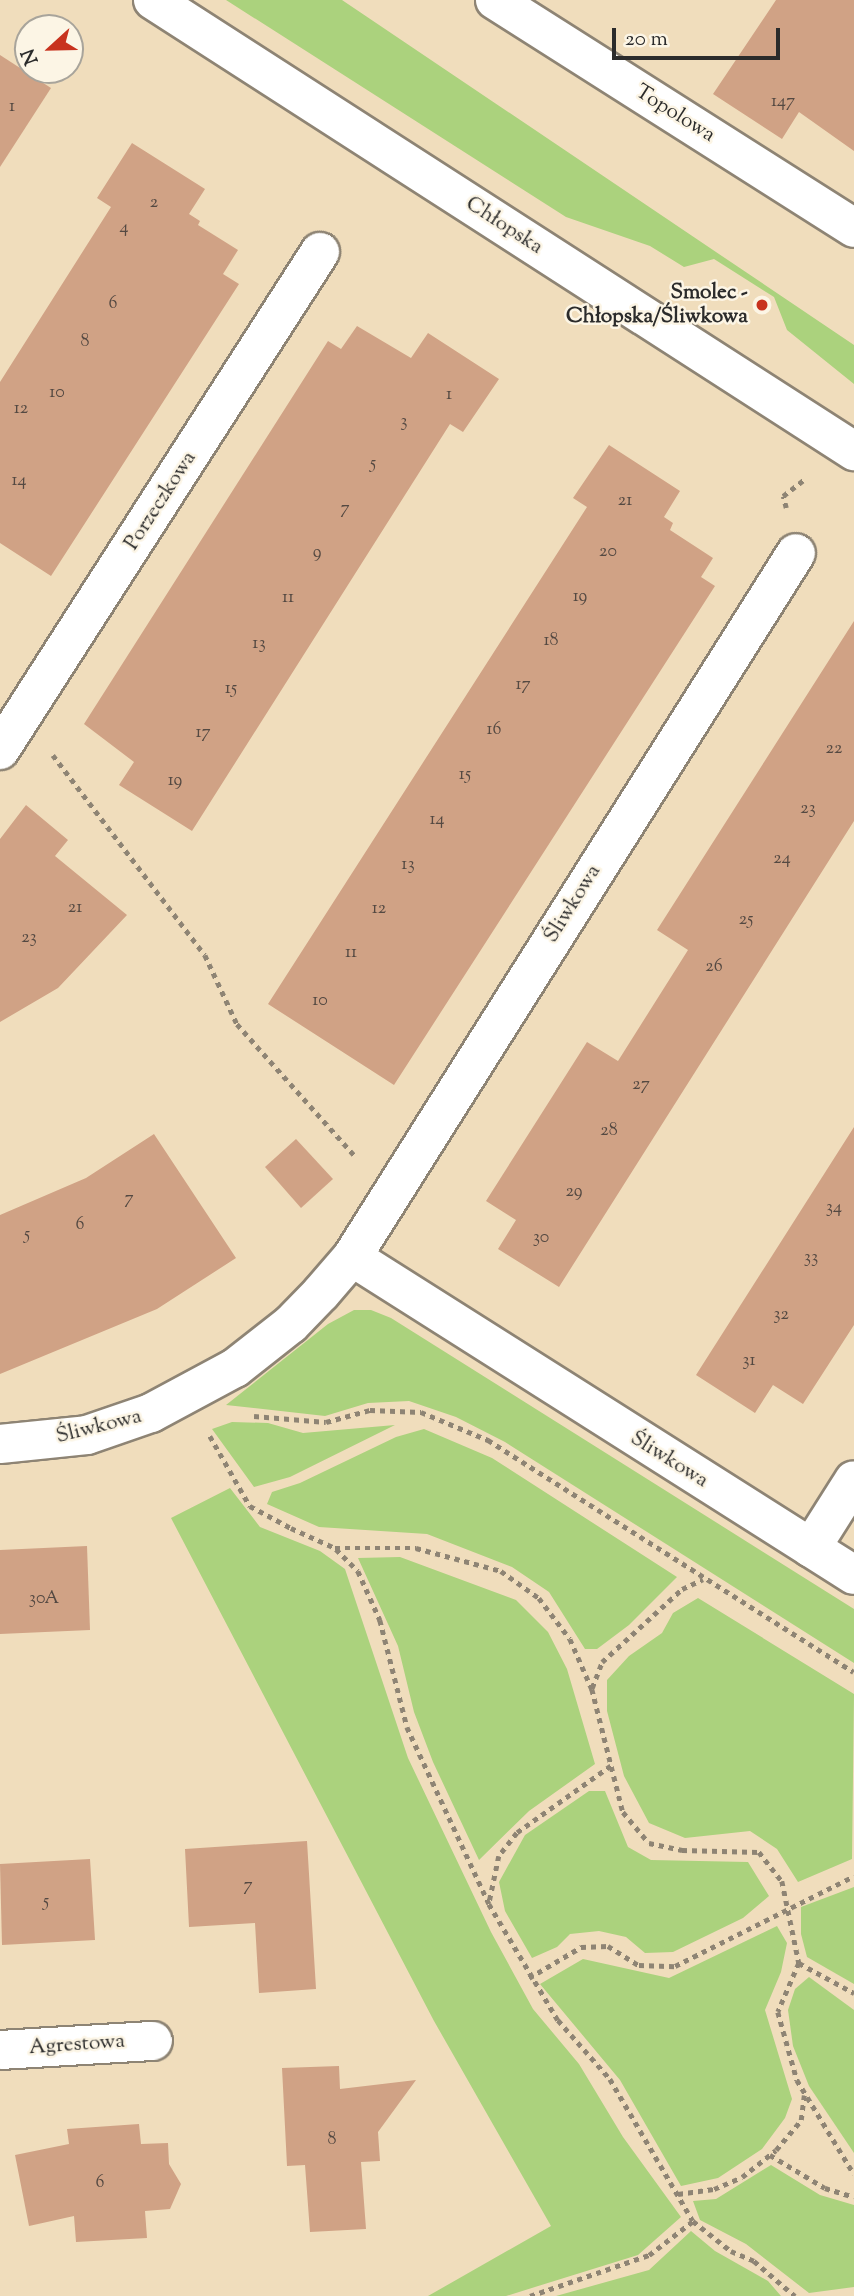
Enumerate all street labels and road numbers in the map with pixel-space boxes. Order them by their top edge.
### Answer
street label: Topolowa [631,80,719,148]
street label: Chłopska [461,192,547,260]
street label: Porzeczkowa [120,447,202,555]
street label: Śliwkowa [539,860,607,948]
street label: Śliwkowa [54,1404,144,1450]
street label: Śliwkowa [625,1426,713,1494]
street label: Agrestowa [28,2029,126,2061]

